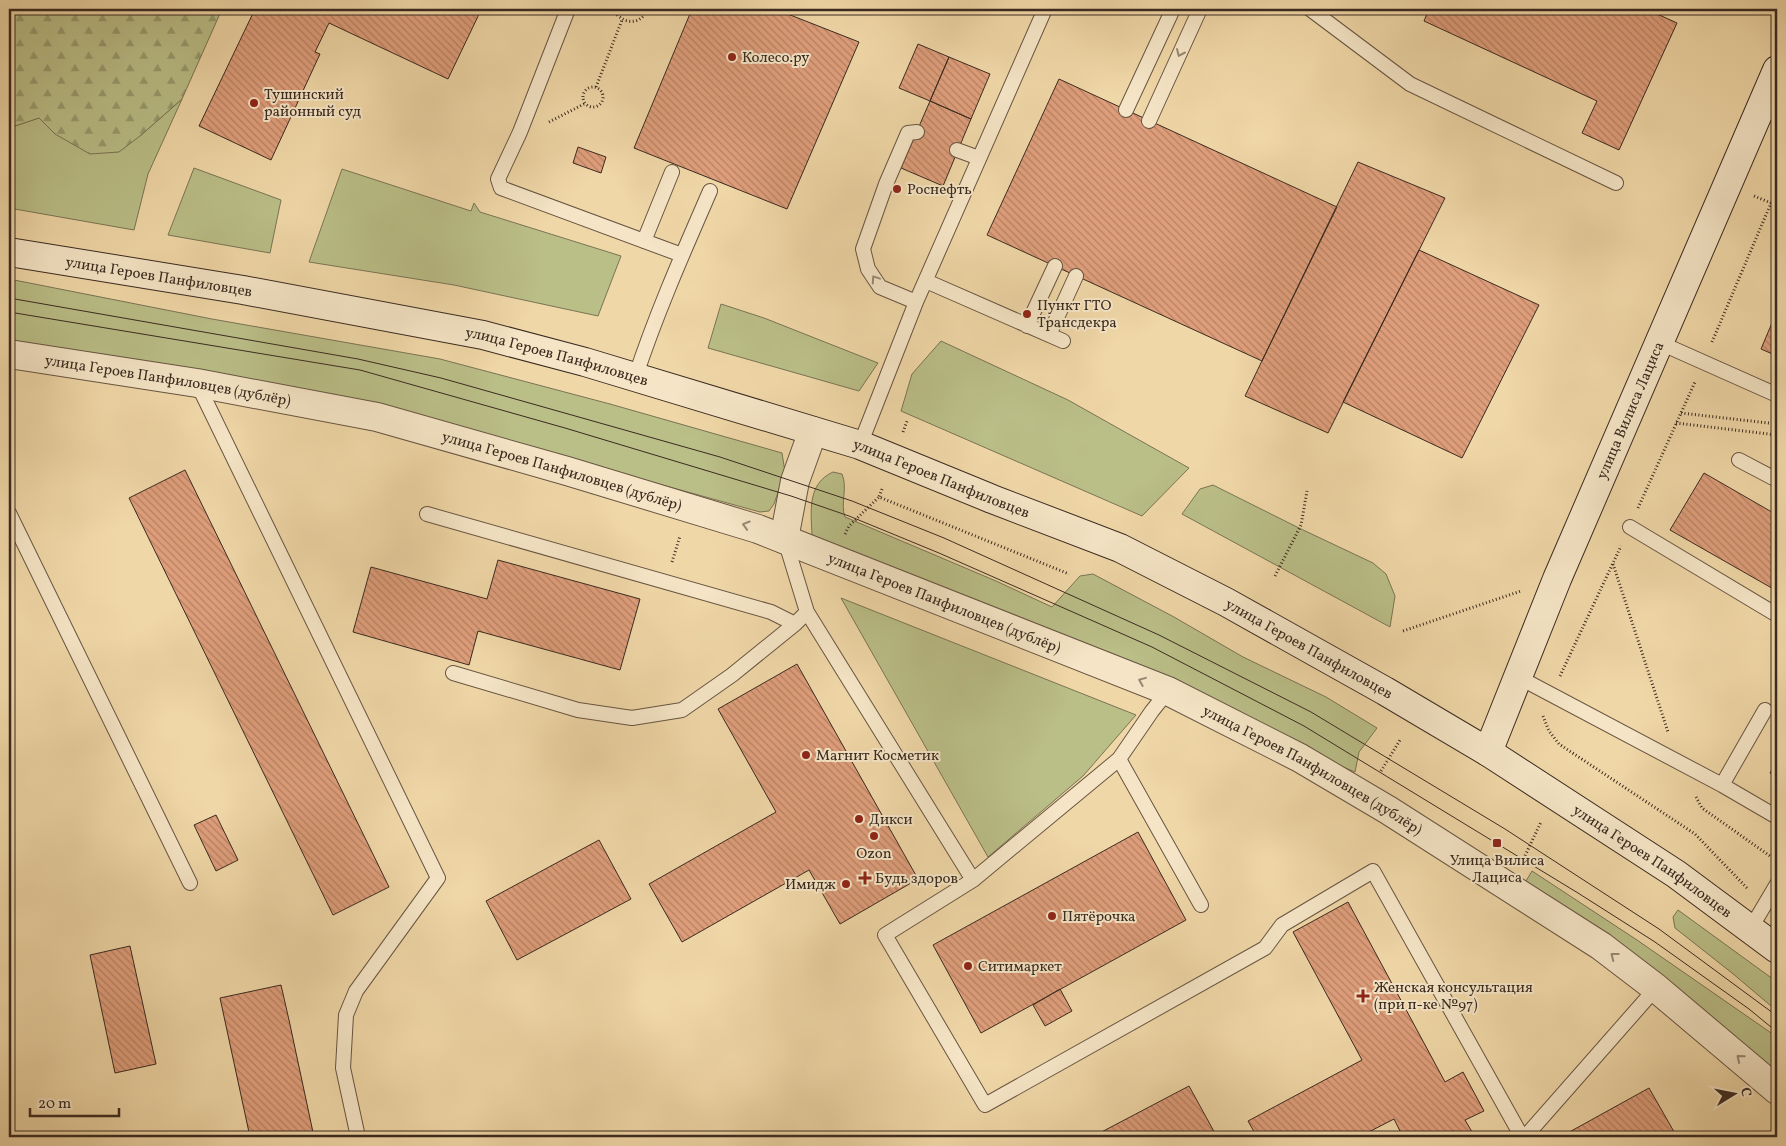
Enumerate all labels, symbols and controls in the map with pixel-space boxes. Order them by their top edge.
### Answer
place label: Колесо.ру [742,48,810,69]
one-way arrow [1175,48,1186,57]
marker: Колесо.ру [726,51,738,63]
place label: Тушинский районный суд [264,85,362,123]
marker: Тушинский районный суд [248,97,260,109]
place label: Роснефть [907,180,972,201]
marker: Роснефть [891,183,903,195]
street label: улица Героев Панфиловцев [64,252,254,304]
one-way arrow [872,275,881,285]
place label: Пункт ГТО Трансдекра [1037,296,1117,334]
marker: Пункт ГТО Трансдекра [1021,308,1033,320]
street label: улица Героев Панфиловцев [463,323,651,392]
street label: улица Вилиса Лациса [1592,339,1670,483]
street label: улица Героев Панфиловцев (дублёр) [43,351,292,412]
street label: улица Героев Панфиловцев (дублёр) [439,427,684,517]
street label: улица Героев Панфиловцев [850,435,1032,524]
one-way arrow [742,521,751,531]
street label: улица Героев Панфиловцев (дублёр) [824,549,1064,660]
street label: улица Героев Панфиловцев [1221,595,1396,705]
one-way arrow [1138,677,1146,687]
street label: улица Героев Панфиловцев (дублёр) [1198,701,1426,841]
place label: Магнит Косметик [816,746,939,767]
marker: Магнит Косметик [800,749,812,761]
street label: улица Героев Панфиловцев [1568,800,1736,924]
place label: Дикси [869,810,913,831]
marker: Дикси [853,813,865,825]
marker: Ozon [868,830,880,842]
marker: Улица Вилиса Лациса [1491,837,1503,849]
place label: Ozon [856,844,892,865]
place label: Улица Вилиса Лациса [1450,851,1544,889]
place label: Будь здоров [875,869,958,890]
marker: Будь здоров [859,872,871,884]
place label: Имидж [785,875,836,896]
marker: Имидж [840,878,852,890]
place label: Пятёрочка [1062,907,1136,928]
marker: Пятёрочка [1046,910,1058,922]
one-way arrow [1611,953,1620,961]
place label: Ситимаркет [978,957,1062,978]
marker: Ситимаркет [962,960,974,972]
place label: Женская консультация (при п-ке №97) [1374,978,1533,1016]
marker: Женская консультация (при п-ке №97) [1356,989,1370,1003]
one-way arrow [1737,1056,1746,1064]
north arrow [1708,1068,1758,1118]
scale bar [30,1086,119,1118]
text: С [1735,1086,1755,1098]
text: 20 m [38,1094,71,1115]

